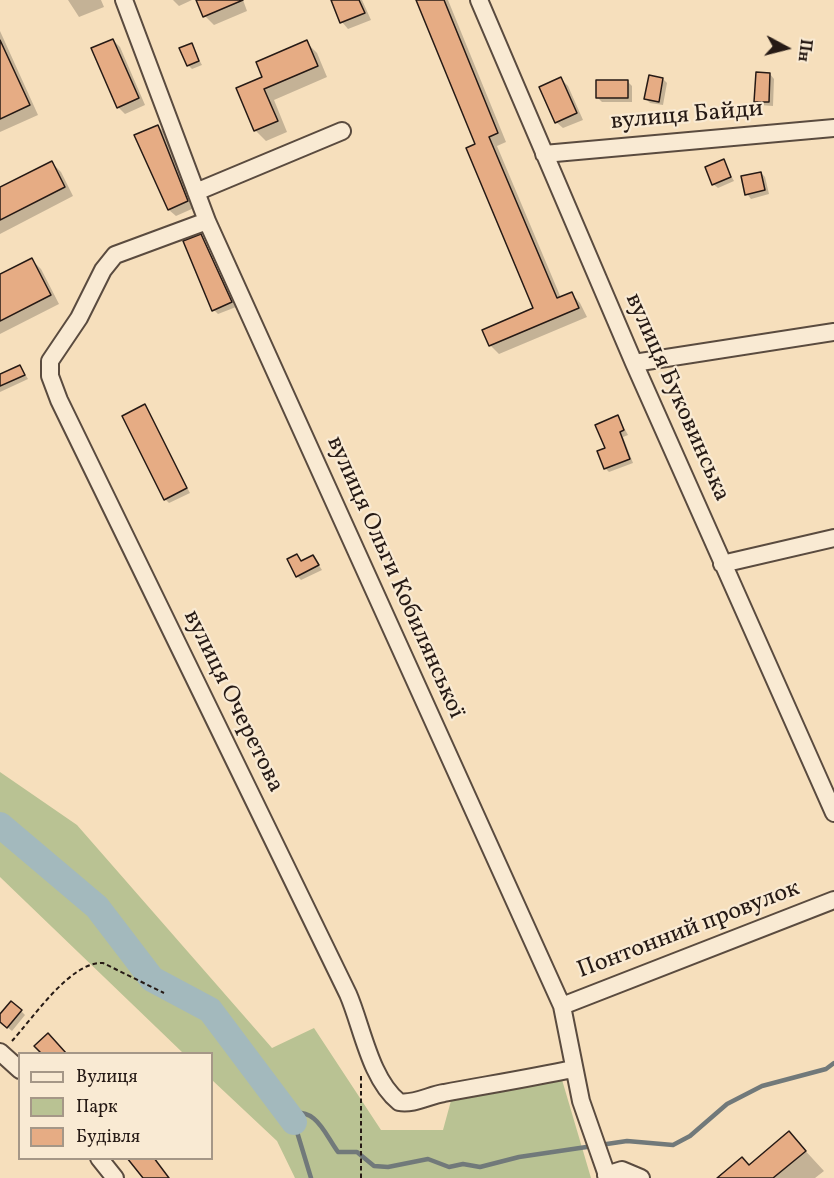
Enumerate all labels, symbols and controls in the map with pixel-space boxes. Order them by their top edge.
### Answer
north arrow [756,18,816,78]
text: Пн [792,38,816,63]
street label: вулиця Байди [610,96,764,138]
street label: вулиця Буковинська [617,289,735,507]
street label: вулиця Ольги Кобилянської [319,432,469,724]
street label: вулиця Очеретова [175,606,289,798]
street label: Понтонний провулок [574,875,804,987]
legend [18,1052,213,1160]
text: Вулиця [76,1065,138,1090]
text: Парк [76,1095,118,1120]
text: Будівля [76,1125,140,1150]

